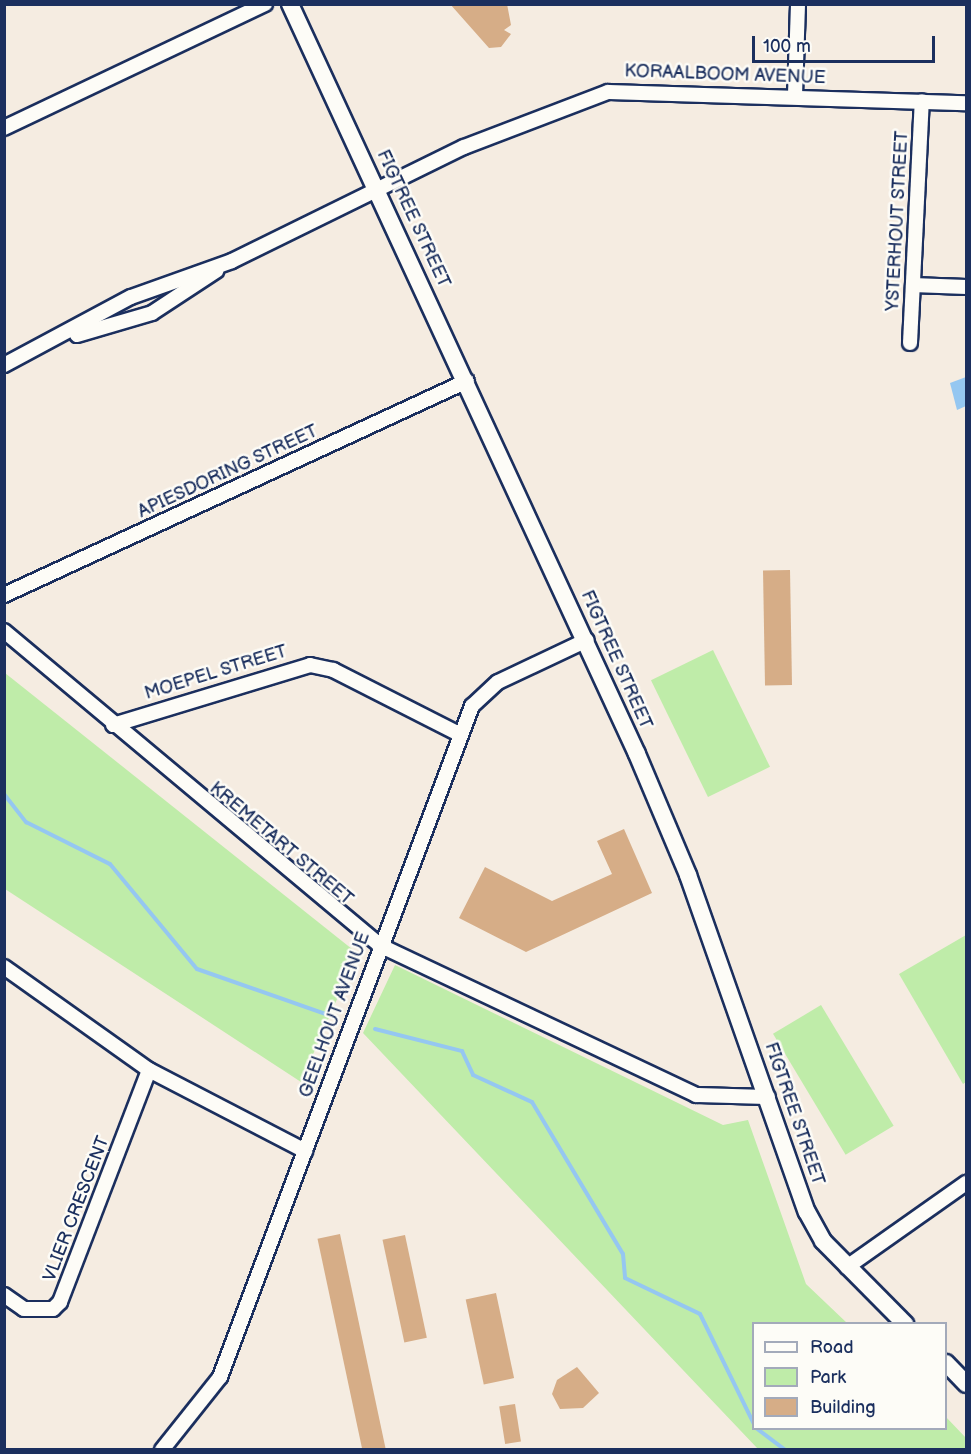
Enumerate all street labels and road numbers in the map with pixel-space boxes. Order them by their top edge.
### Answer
street label: KORAALBOOM AVENUE [624,61,826,89]
street label: YSTERHOUT STREET [882,130,914,312]
street label: FIGTREE STREET [372,146,454,292]
street label: APIESDORING STREET [134,421,322,523]
street label: FIGTREE STREET [576,587,656,733]
street label: MOEPEL STREET [142,641,290,705]
street label: KREMETART STREET [205,778,357,910]
street label: GEELHOUT AVENUE [295,929,375,1101]
street label: FIGTREE STREET [759,1040,829,1188]
street label: VLIER CRESCENT [39,1133,115,1285]

